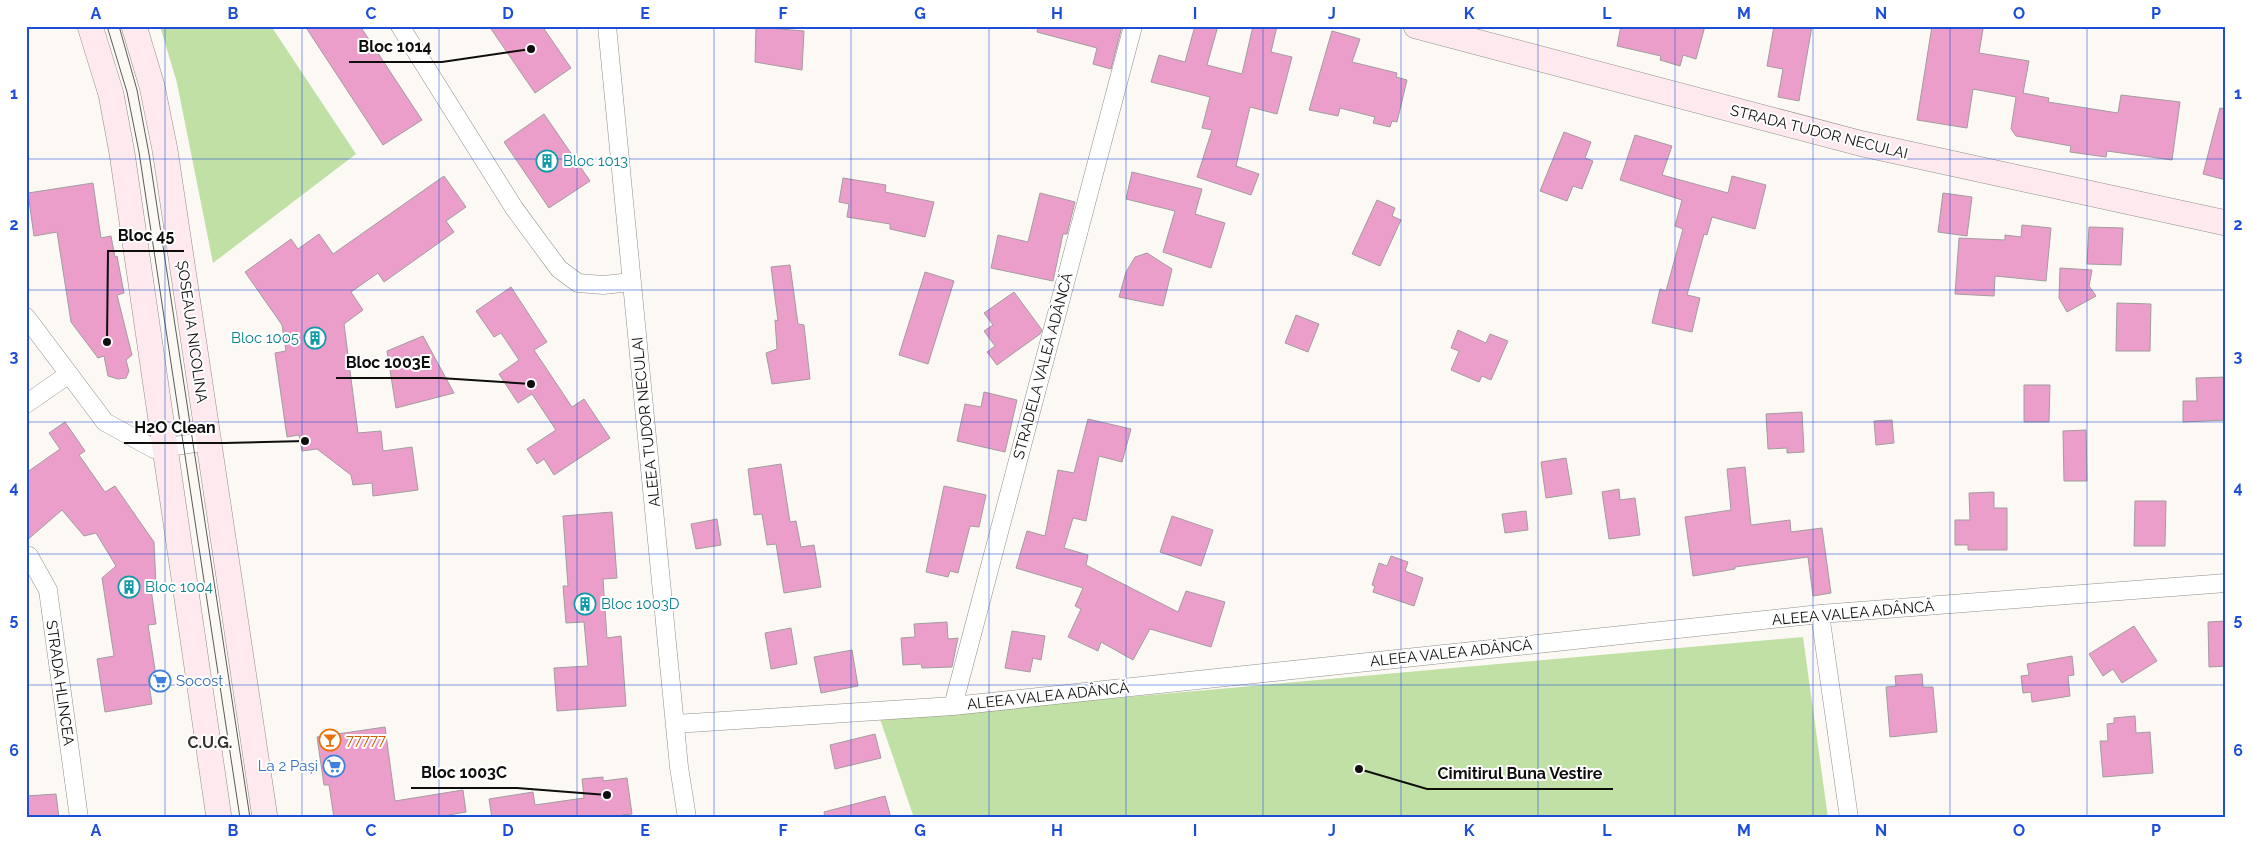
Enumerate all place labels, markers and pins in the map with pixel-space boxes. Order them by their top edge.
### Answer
callout: Bloc 1014 [349,31,442,62]
building icon: Bloc 1013 [535,149,559,173]
place label: Bloc 1013 [563,152,628,170]
callout: Bloc 45 [108,220,184,251]
building icon: Bloc 1005 [303,326,327,350]
place label: Bloc 1005 [231,329,299,347]
callout: Bloc 1003E [336,347,440,378]
callout: H2O Clean [124,412,225,443]
building icon: Bloc 1004 [117,575,141,599]
place label: Bloc 1004 [145,578,213,596]
building icon: Bloc 1003D [573,592,597,616]
place label: Bloc 1003D [601,595,680,613]
supermarket icon: Socost [148,669,172,693]
place label: Socost [176,672,223,690]
bar icon: 77777 [318,728,342,752]
place label: 77777 [346,731,386,749]
supermarket icon: La 2 Pași [322,754,346,778]
place label: La 2 Pași [258,757,318,775]
callout: Bloc 1003C [411,757,517,788]
callout: Cimitirul Buna Vestire [1427,758,1613,789]

